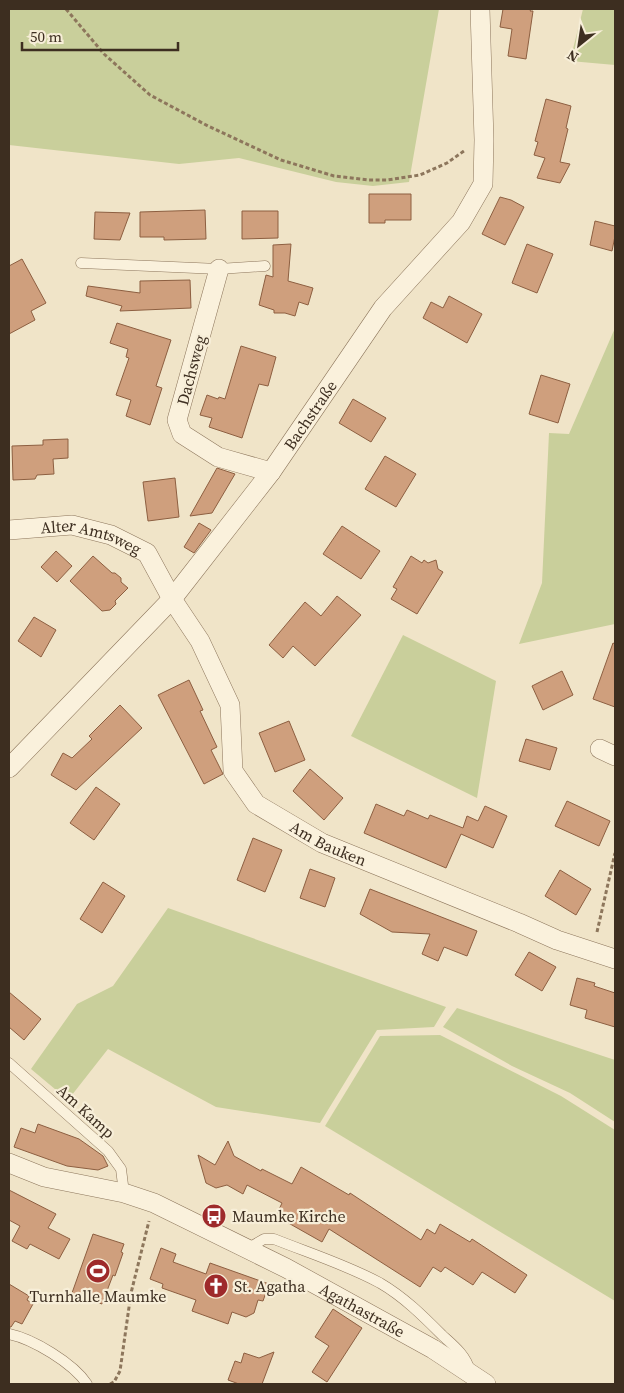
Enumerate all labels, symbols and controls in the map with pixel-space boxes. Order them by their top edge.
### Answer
scale bar [22,20,179,52]
north arrow [554,20,604,70]
text: 50 m [30,26,62,47]
text: N [563,45,582,67]
street label: Dachsweg [171,332,211,408]
street label: Bachstraße [278,376,342,454]
street label: Alter Amtsweg [40,514,145,560]
street label: Am Bauken [286,815,370,871]
street label: Am Kamp [52,1079,120,1143]
bus stop icon: Maumke Kirche [201,1203,227,1229]
place label: Maumke Kirche [232,1205,346,1227]
sports icon: Turnhalle Maumke [85,1258,111,1284]
church icon: St. Agatha [203,1273,229,1299]
place label: St. Agatha [234,1275,306,1297]
street label: Agathastraße [316,1278,409,1342]
place label: Turnhalle Maumke [30,1285,166,1307]

